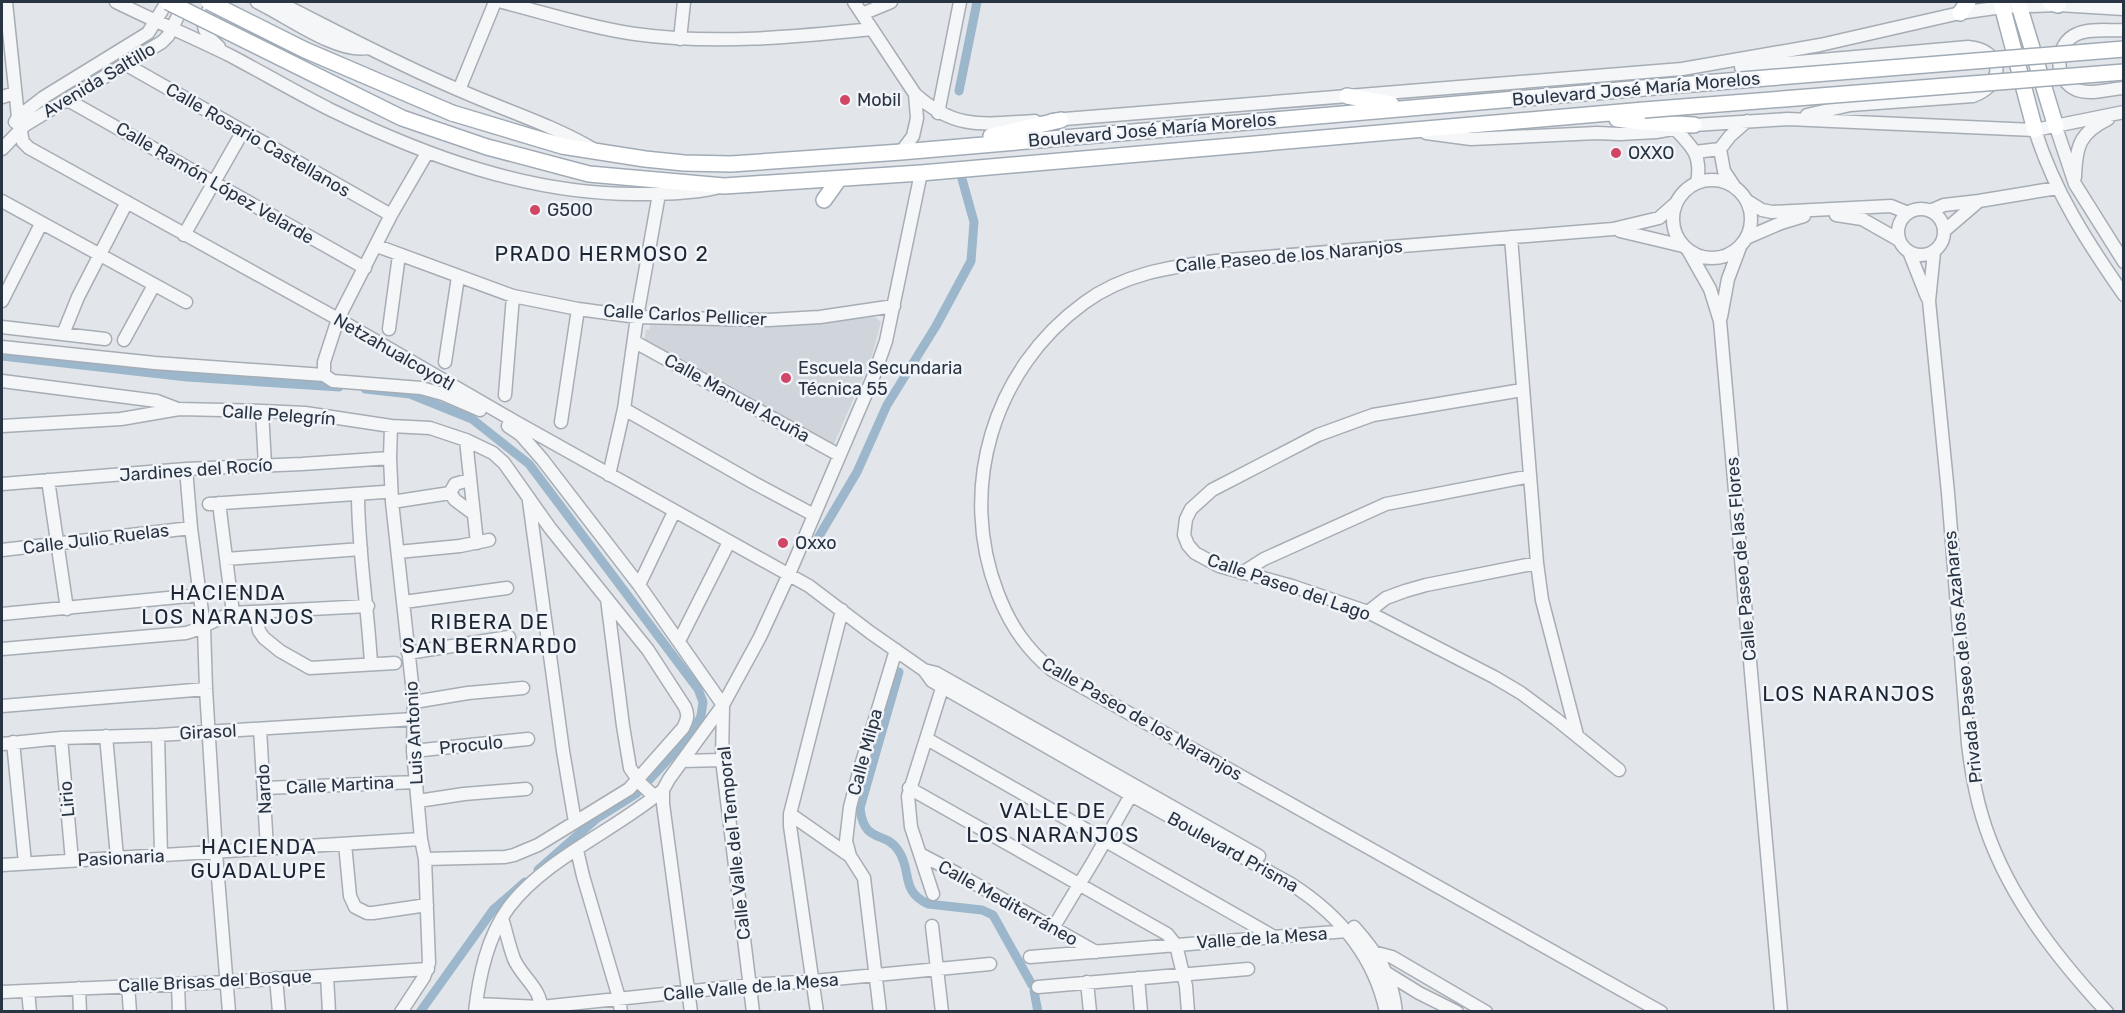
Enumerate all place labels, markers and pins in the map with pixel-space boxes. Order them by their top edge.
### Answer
place label: Mobil [857,89,901,111]
marker: Mobil [838,93,852,107]
place label: OXXO [1628,142,1674,164]
marker: OXXO [1609,146,1623,160]
place label: G500 [547,199,593,221]
marker: G500 [528,203,542,217]
place label: Escuela Secundaria Técnica 55 [798,357,962,400]
marker: Escuela Secundaria Técnica 55 [779,371,793,385]
place label: Oxxo [795,532,837,554]
marker: Oxxo [776,536,790,550]

